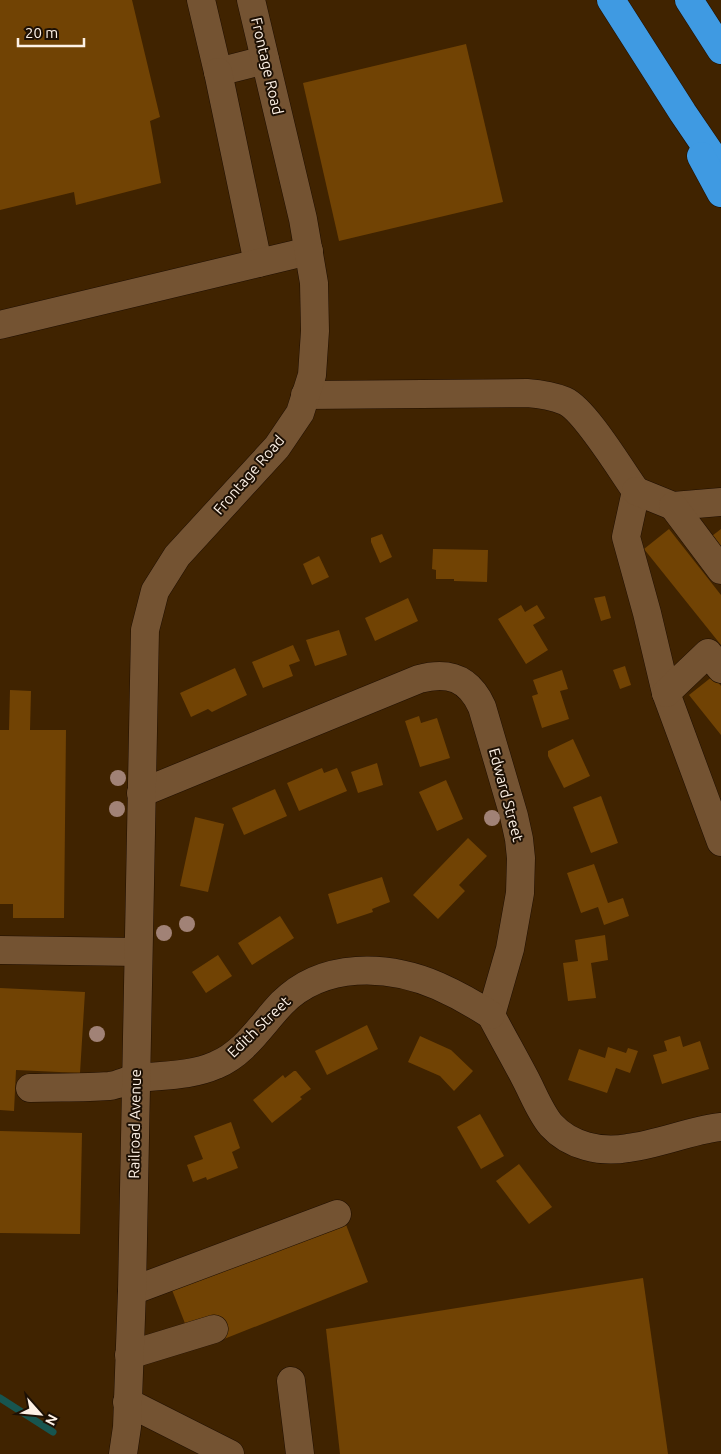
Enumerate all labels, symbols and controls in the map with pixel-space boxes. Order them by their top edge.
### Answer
scale bar [18,15,84,47]
street label: Frontage Road [248,16,287,116]
text: 20 m [25,24,58,41]
street label: Frontage Road [210,432,288,518]
street label: Edward Street [486,746,527,844]
street label: Edith Street [224,993,294,1061]
street label: Railroad Avenue [125,1069,144,1179]
north arrow [15,1389,65,1439]
text: N [42,1412,61,1428]

